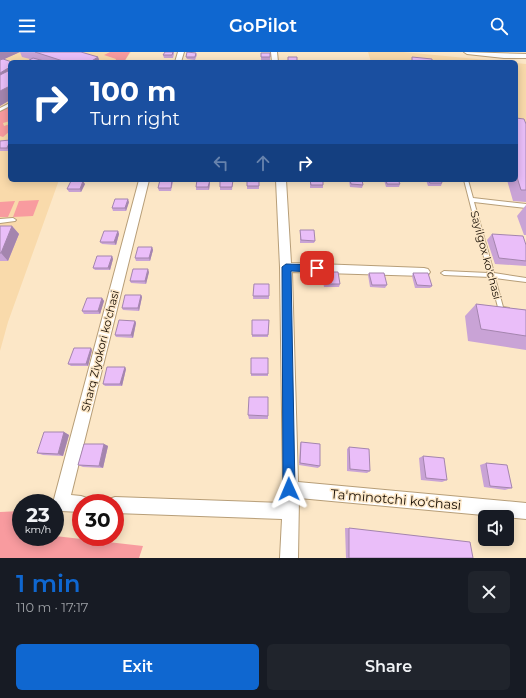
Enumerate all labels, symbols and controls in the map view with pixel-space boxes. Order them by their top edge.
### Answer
icon: menu [16,15,38,37]
text: GoPilot [229,15,297,37]
icon: search [488,15,510,37]
text: 100 m [90,74,176,108]
icon: right [24,76,76,128]
text: Turn right [90,108,180,130]
icon: left [210,152,232,174]
icon: ahead [252,152,274,174]
icon: right [294,152,316,174]
street label: Sayilgox ko'chasi [467,209,505,301]
pin [300,251,334,285]
icon: arrive [306,257,328,279]
street label: Sharq Ziyokori ko'chasi [78,289,122,413]
position arrow [268,468,310,510]
street label: Ta'minotchi ko'chasi [330,485,462,513]
speed limit sign: 30 [72,494,124,546]
text: 23 [26,503,50,527]
map controls [478,510,514,546]
button: sound [478,510,514,546]
text: km/h [25,523,51,536]
text: 1 min [16,569,80,598]
button: close [468,571,510,613]
text: 110 m · 17:17 [16,599,88,615]
button: Exit [16,644,259,690]
button: Share [267,644,510,690]

